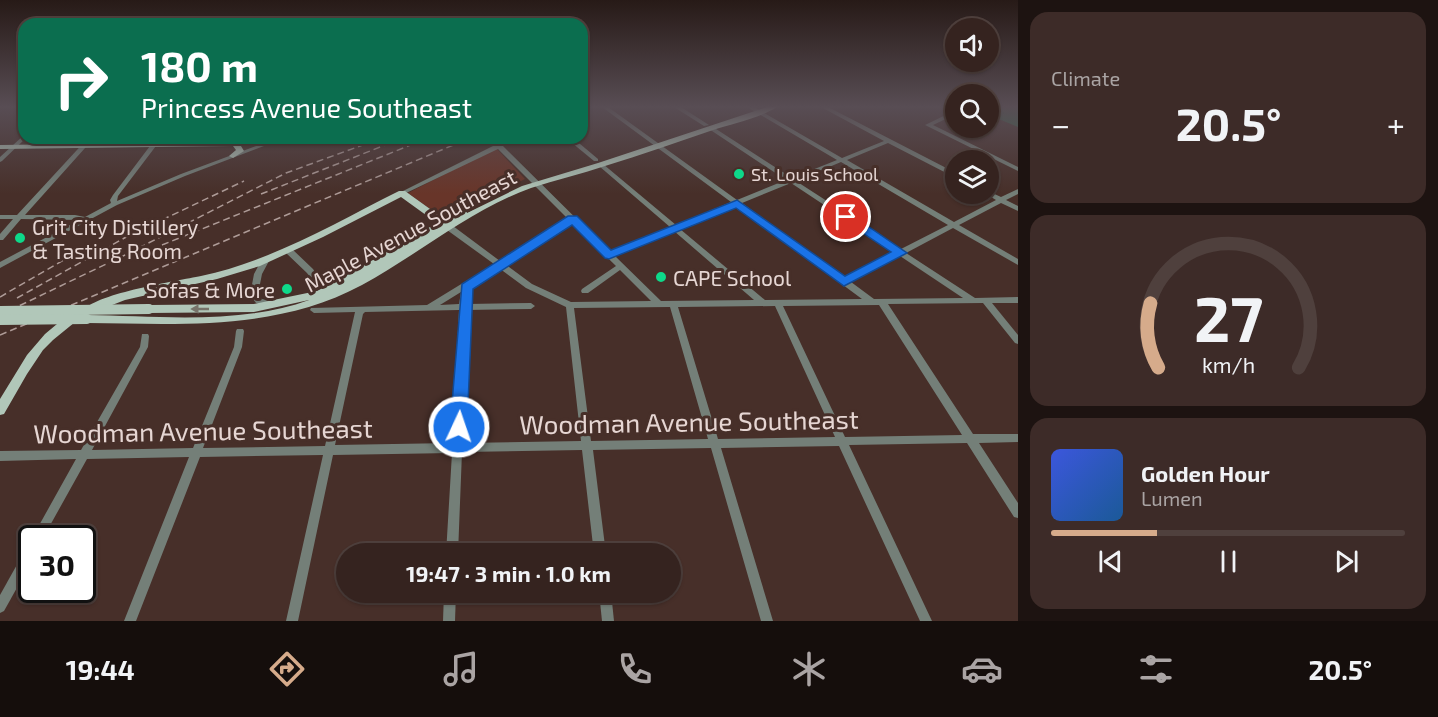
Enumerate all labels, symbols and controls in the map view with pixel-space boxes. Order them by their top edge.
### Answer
map controls [945,18,999,204]
button: sound [945,18,999,72]
text: 180 m [141,40,258,90]
icon: right [42,42,120,120]
text: Climate [1051,66,1120,90]
button: search [945,84,999,138]
text: Princess Avenue Southeast [141,91,472,123]
text: 20.5° [1176,96,1281,150]
text: − [1051,104,1070,144]
text: + [1387,104,1405,144]
button: layers [945,150,999,204]
place label: St. Louis School [751,163,879,185]
street label: Maple Avenue Southeast [300,164,520,296]
marker: St. Louis School [732,167,746,181]
pin [820,191,871,242]
icon: arrive [829,200,862,233]
place label: Grit City Distillery & Tasting Room [32,214,198,263]
marker: Grit City Distillery & Tasting Room [13,231,27,245]
place label: CAPE School [673,265,792,290]
marker: CAPE School [654,270,668,284]
place label: Sofas & More [146,277,275,302]
text: 27 [1193,280,1263,355]
marker: Sofas & More [280,282,294,296]
one-way arrow [190,304,209,314]
text: km/h [1201,352,1255,377]
position arrow [427,395,491,459]
street label: Woodman Avenue Southeast [519,403,859,439]
street label: Woodman Avenue Southeast [33,412,373,448]
text: Golden Hour [1141,460,1270,486]
text: Lumen [1141,486,1203,510]
speed limit sign: 30 [18,525,96,603]
icon: previous [1094,545,1127,578]
icon: pause [1212,545,1245,578]
icon: next [1330,545,1363,578]
text: 19:47 · 3 min · 1.0 km [406,560,611,586]
icon: directions [266,648,308,690]
icon: music [440,648,482,690]
icon: phone [614,648,656,690]
icon: climate [788,648,830,690]
icon: car [961,648,1003,690]
icon: filters [1135,648,1177,690]
text: 19:44 [66,653,135,685]
text: 20.5° [1309,653,1372,685]

